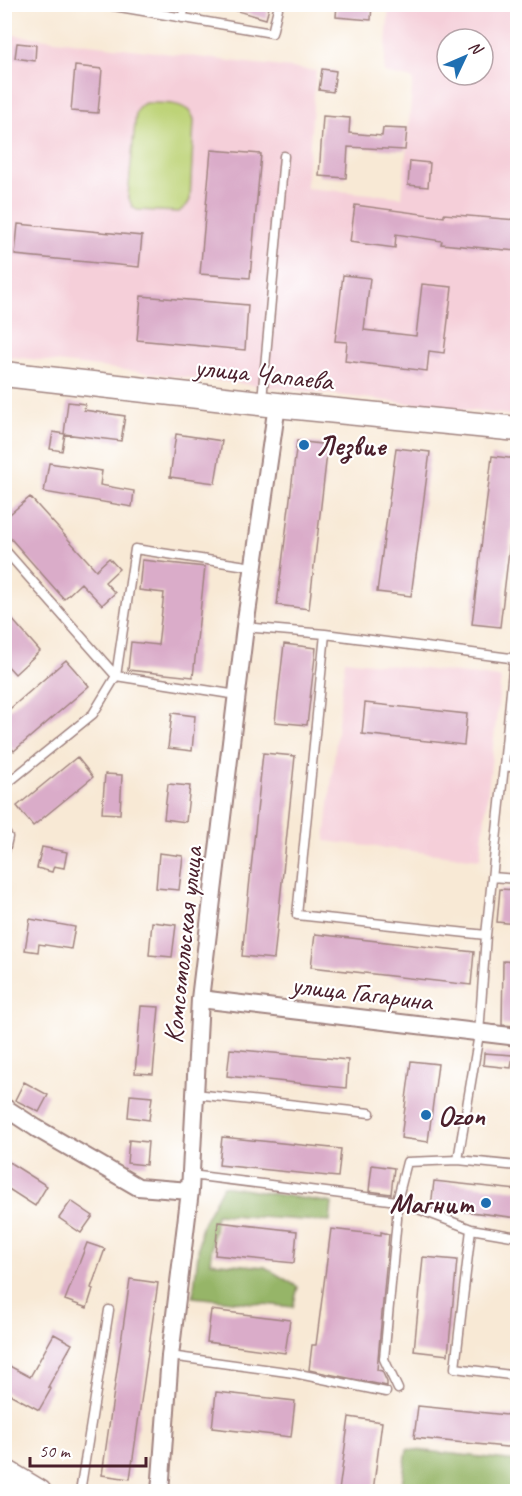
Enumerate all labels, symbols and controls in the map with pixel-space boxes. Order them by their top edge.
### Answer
north arrow [435,27,495,87]
text: N [464,37,488,60]
street label: улица Чапаева [191,349,337,398]
place label: Лезвие [316,428,388,464]
marker: Лезвие [297,438,311,452]
street label: Комсомольская улица [155,843,210,1045]
street label: улица Гагарина [287,966,436,1019]
place label: Ozon [438,1098,486,1133]
marker: Ozon [419,1108,433,1122]
place label: Магнит [389,1186,475,1221]
marker: Магнит [479,1196,493,1210]
scale bar [30,1430,146,1468]
text: 50 m [39,1440,72,1462]

